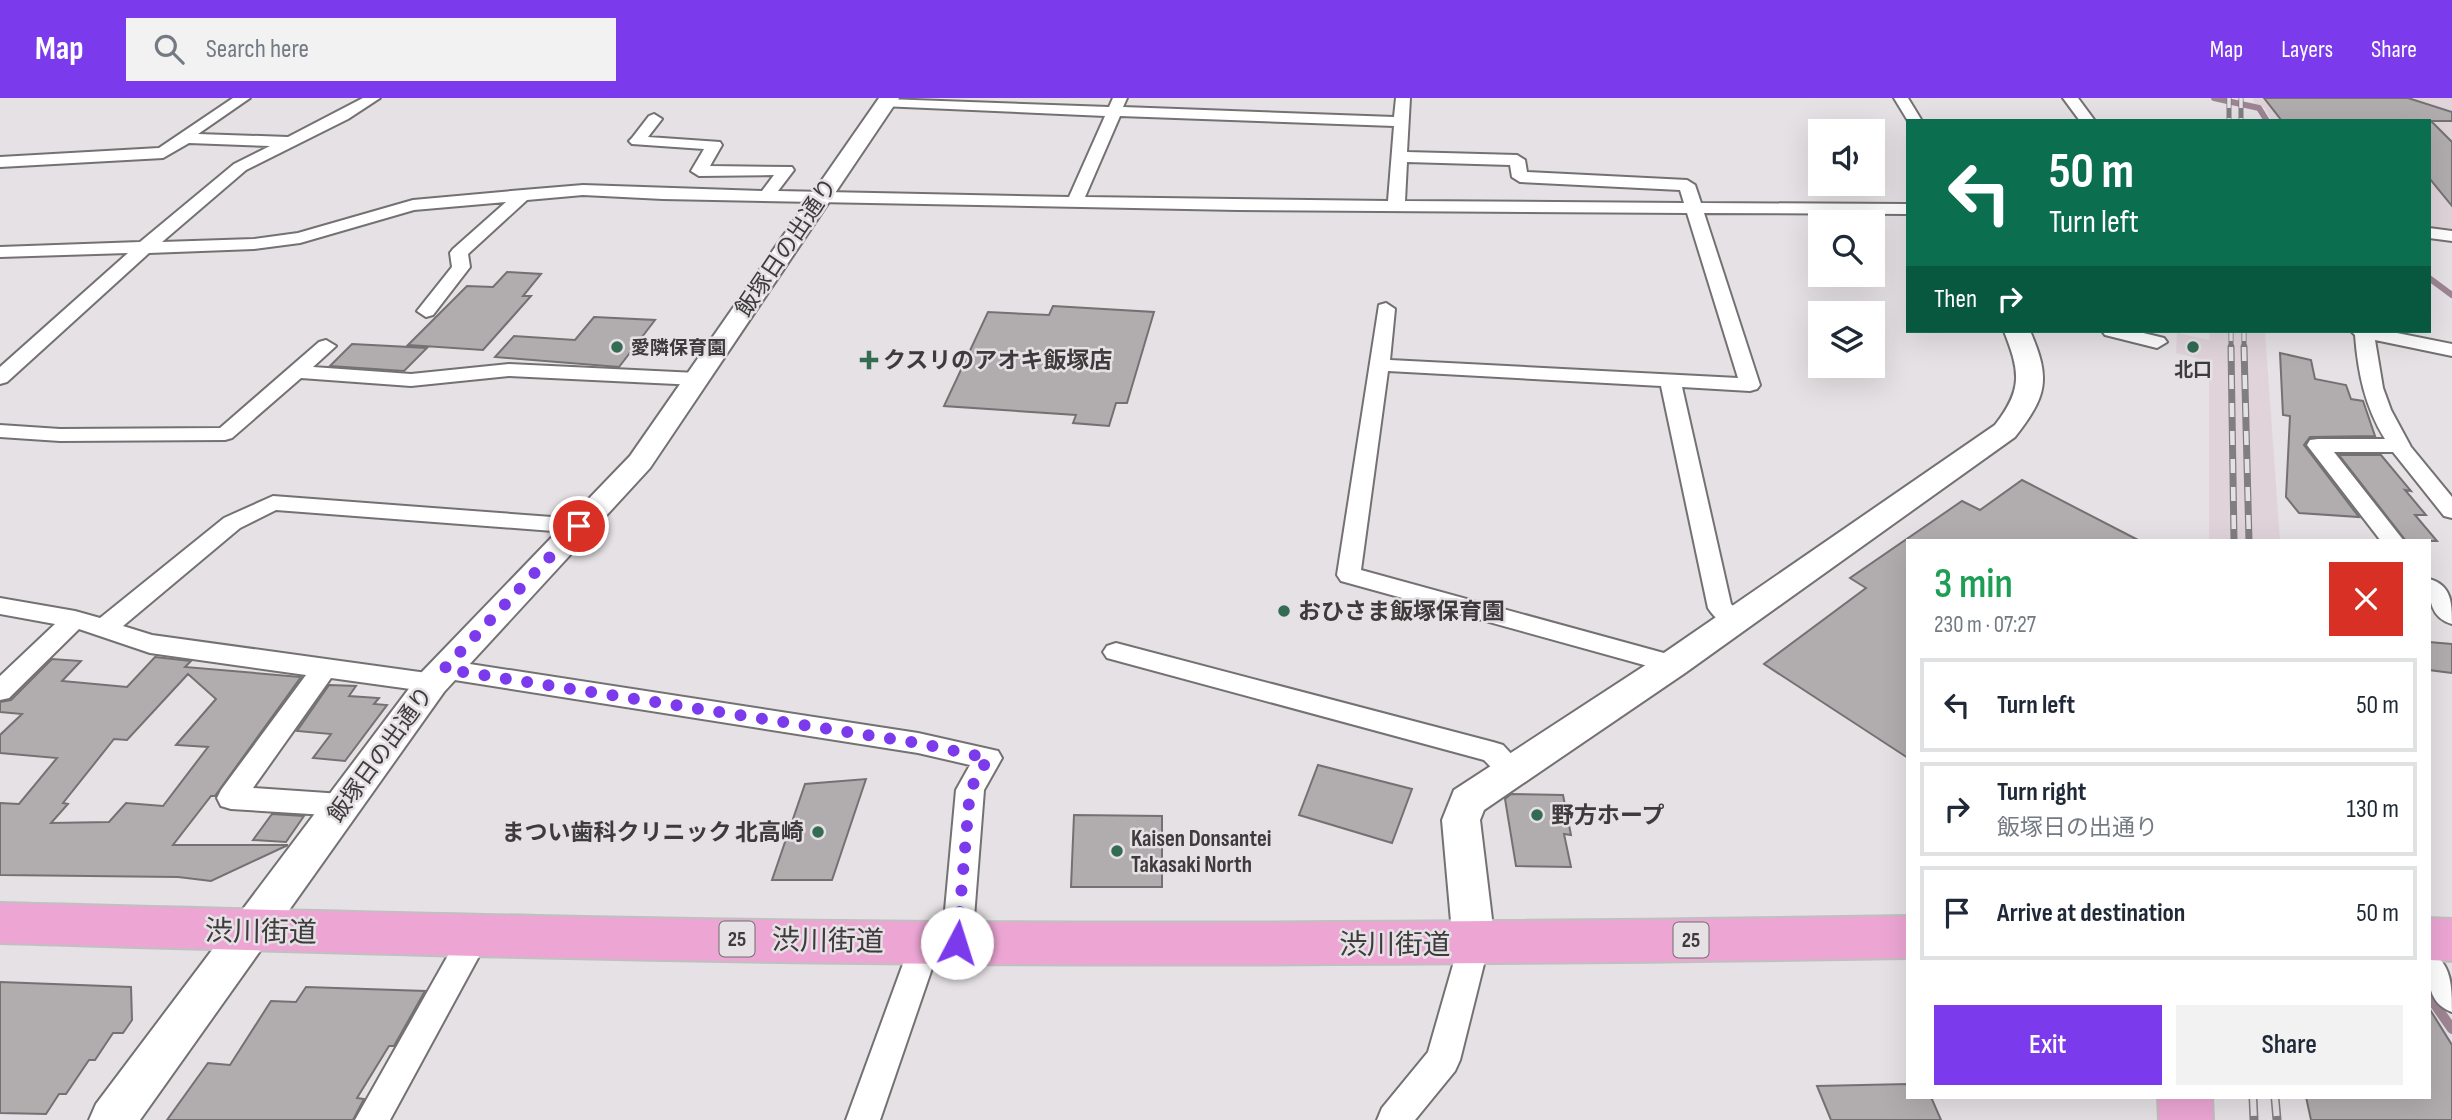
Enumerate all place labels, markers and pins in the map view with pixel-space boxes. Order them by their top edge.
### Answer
place label: 愛隣保育園 [631,337,726,360]
marker: 愛隣保育園 [609,339,625,355]
marker: 北口 [2185,339,2201,355]
place label: クスリのアオキ飯塚店 [883,347,1112,375]
marker: クスリのアオキ飯塚店 [861,352,877,368]
place label: 北口 [2174,359,2212,382]
pin [549,496,609,556]
place label: おひさま飯塚保育園 [1298,598,1505,626]
marker: おひさま飯塚保育園 [1276,603,1292,619]
place label: 野方ホープ [1551,802,1665,830]
marker: 野方ホープ [1529,807,1545,823]
place label: まつい歯科クリニック 北高崎 [501,819,804,847]
marker: まつい歯科クリニック 北高崎 [810,824,826,840]
place label: Kaisen Donsantei Takasaki North [1131,825,1271,879]
marker: Kaisen Donsantei Takasaki North [1109,843,1125,859]

